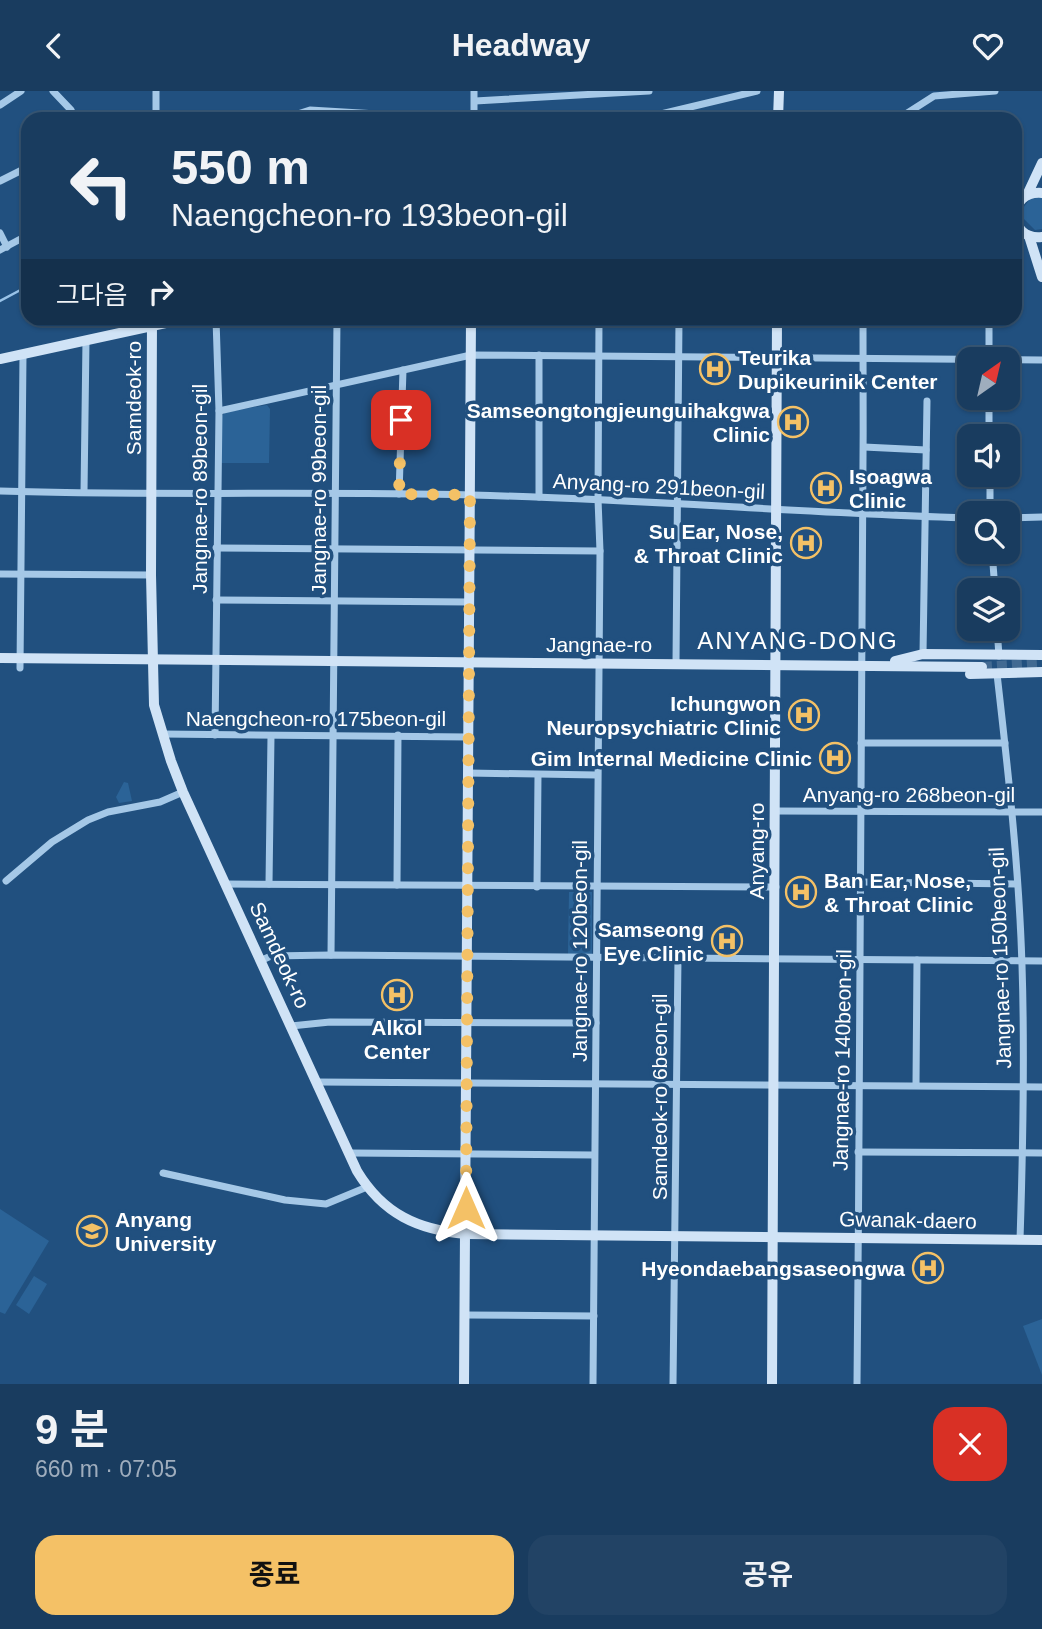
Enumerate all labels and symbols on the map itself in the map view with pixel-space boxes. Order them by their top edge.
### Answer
street label: Samdeok-ro [122,341,145,455]
place label: Teurika Dupikeurinik Center [738,346,938,393]
north arrow [957,347,1020,409]
hospital icon: Teurika Dupikeurinik Center [698,352,732,386]
street label: Jangnae-ro 89beon-gil [188,384,211,594]
street label: Jangnae-ro 99beon-gil [307,385,330,595]
pin [371,390,431,450]
place label: Samseongtongjeunguihakgwa Clinic [467,399,770,446]
hospital icon: Samseongtongjeunguihakgwa Clinic [776,405,810,439]
place label: Isoagwa Clinic [849,465,932,512]
street label: Anyang-ro 291beon-gil [552,469,766,503]
hospital icon: Isoagwa Clinic [809,471,843,505]
place label: Su Ear, Nose, & Throat Clinic [634,520,783,567]
hospital icon: Su Ear, Nose, & Throat Clinic [789,526,823,560]
district label: ANYANG-DONG [697,627,899,654]
street label: Jangnae-ro [546,633,652,656]
place label: Ichungwon Neuropsychiatric Clinic [546,692,781,739]
hospital icon: Ichungwon Neuropsychiatric Clinic [787,698,821,732]
street label: Naengcheon-ro 175beon-gil [186,707,446,730]
hospital icon: Gim Internal Medicine Clinic [818,741,852,775]
place label: Gim Internal Medicine Clinic [531,747,812,770]
street label: Anyang-ro 268beon-gil [803,783,1015,806]
street label: Anyang-ro [745,803,768,899]
street label: Jangnae-ro 120beon-gil [568,840,591,1062]
street label: Jangnae-ro 150beon-gil [985,847,1015,1069]
place label: Ban Ear, Nose, & Throat Clinic [824,869,974,916]
hospital icon: Ban Ear, Nose, & Throat Clinic [784,875,818,909]
street label: Samdeok-ro [245,898,315,1012]
place label: Samseong Eye Clinic [598,918,704,965]
hospital icon: Samseong Eye Clinic [710,924,744,958]
street label: Jangnae-ro 140beon-gil [829,949,855,1171]
hospital icon: Alkol Center [380,978,414,1012]
street label: Samdeok-ro 6beon-gil [648,994,671,1200]
place label: Alkol Center [364,1016,430,1063]
position arrow [429,1171,503,1245]
street label: Gwanak-daero [839,1207,977,1233]
place label: Anyang University [115,1208,217,1255]
school or university icon: Anyang University [75,1214,109,1248]
hospital icon: Hyeondaebangsaseongwa [911,1251,945,1285]
place label: Hyeondaebangsaseongwa [641,1257,905,1280]

